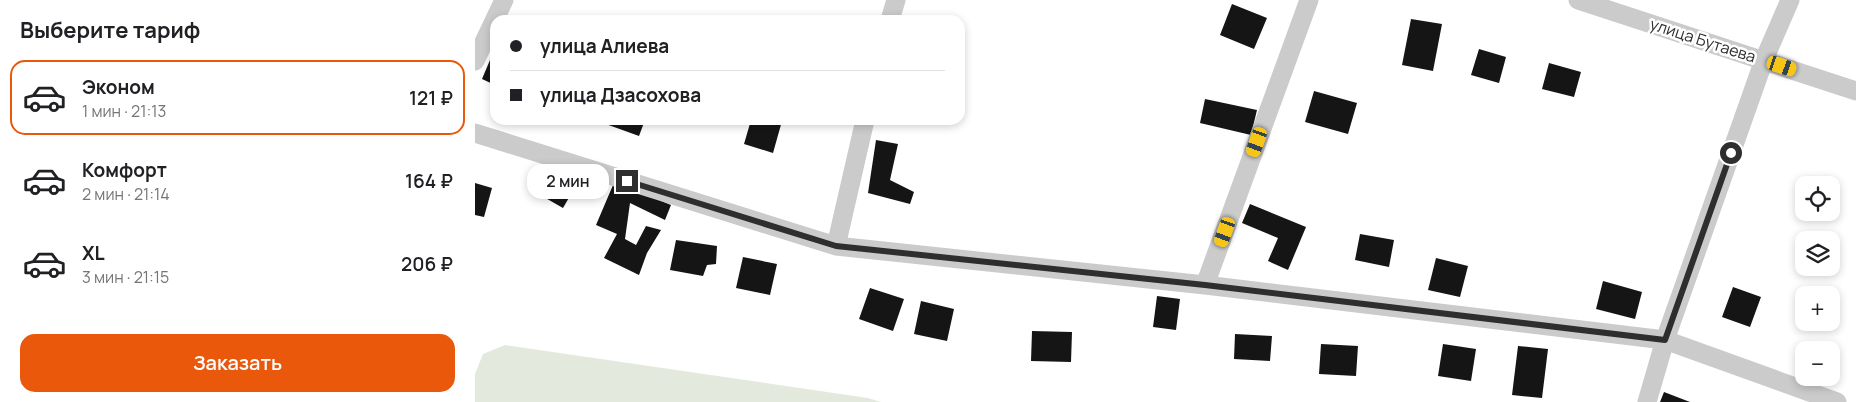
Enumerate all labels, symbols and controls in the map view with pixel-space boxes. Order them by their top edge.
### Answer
street label: улица Бутаева [1647,13,1759,67]
text: Выберите тариф [20,15,200,45]
text: улица Алиева [540,33,669,59]
car [1765,54,1798,78]
text: Эконом [82,74,155,100]
icon: car [22,75,67,120]
text: улица Дзасохова [540,82,701,108]
text: 121 ₽ [409,85,453,111]
text: 1 мин · 21:13 [82,100,166,122]
car [1244,125,1269,159]
route start [1720,142,1742,164]
text: Комфорт [82,157,167,183]
icon: car [22,158,67,203]
callout: 2 мин [527,164,609,198]
text: 164 ₽ [405,168,453,194]
text: 2 мин [546,170,590,192]
route end [616,170,638,192]
map controls [1795,176,1840,386]
button: locate [1795,176,1840,221]
text: 2 мин · 21:14 [82,183,170,205]
car [1212,215,1237,249]
button: layers [1795,231,1840,276]
text: XL [82,240,105,266]
icon: car [22,241,67,286]
text: 206 ₽ [401,251,453,277]
text: 3 мин · 21:15 [82,266,169,288]
button: + [1795,286,1840,331]
button: Заказать [20,334,455,392]
button: − [1795,341,1840,386]

